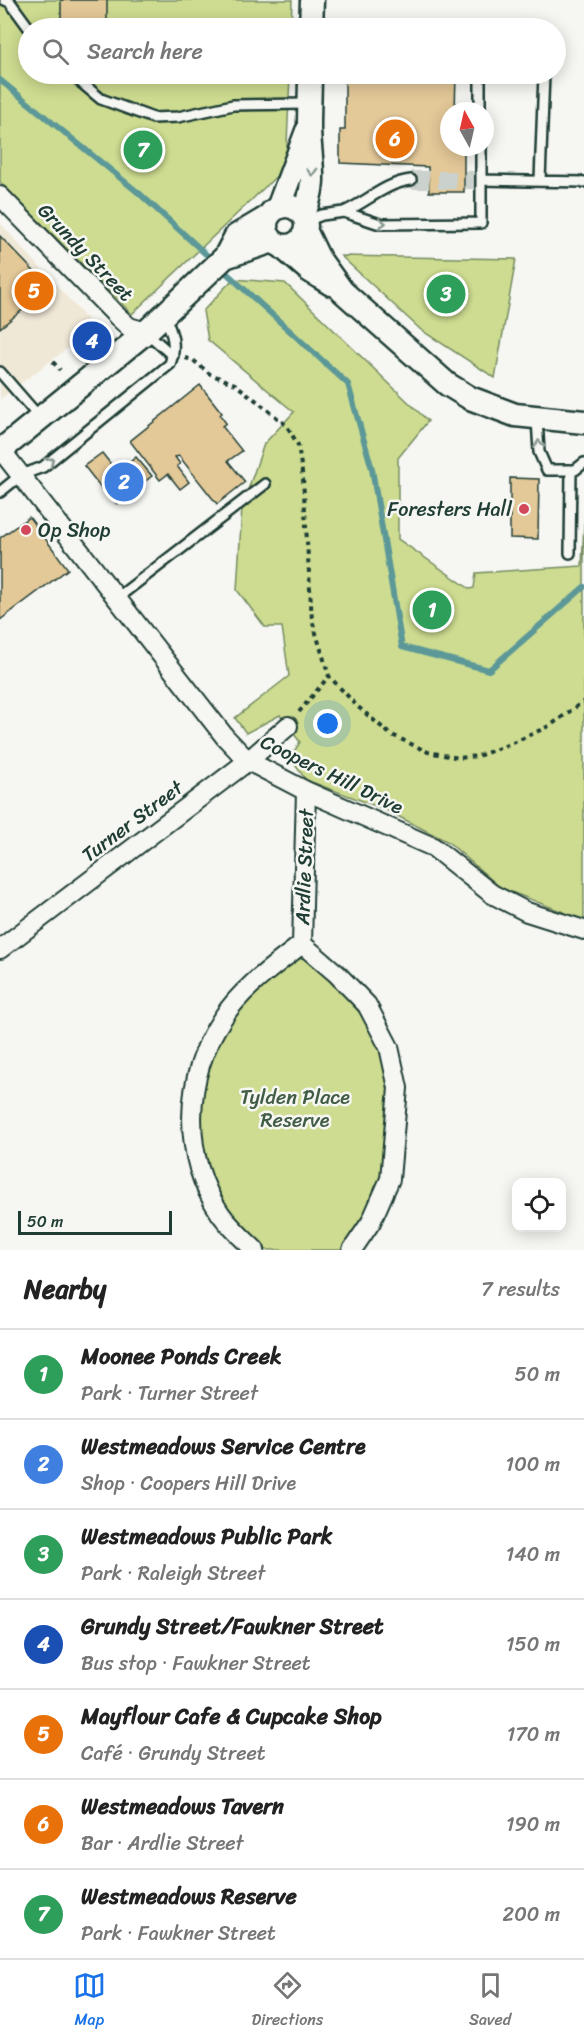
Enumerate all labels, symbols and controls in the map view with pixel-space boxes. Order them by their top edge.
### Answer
search box [18,18,566,84]
text: Search here [87,32,203,71]
icon: search [39,35,72,68]
north arrow [440,102,494,156]
pin: 6 [376,116,414,162]
pin: 7 [124,128,162,172]
one-way arrow [306,167,319,176]
street label: Grundy Street [29,194,143,310]
one-way arrow [378,216,387,229]
pin: 5 [15,268,54,314]
pin: 3 [426,272,466,316]
pin: 4 [72,318,112,364]
one-way arrow [533,439,546,448]
one-way arrow [43,457,54,468]
pin: 2 [104,460,144,504]
place label: Foresters Hall [387,492,513,527]
marker: Foresters Hall [517,502,531,516]
place label: Op Shop [38,513,111,548]
marker: Op Shop [19,523,33,537]
pin: 1 [412,588,452,632]
your location [313,709,342,738]
street label: Coopers Hill Drive [254,725,410,824]
street label: Turner Street [74,771,192,872]
street label: Ardlie Street [285,807,324,927]
park label: Tylden Place Reserve [240,1080,350,1138]
map controls [512,1178,566,1232]
button: locate [512,1178,566,1232]
text: 50 m [27,1207,63,1236]
scale bar [18,1208,172,1236]
text: Nearby [24,1266,106,1312]
text: 7 results [481,1272,560,1307]
text: Moonee Ponds Creek [81,1337,282,1376]
text: 1 [39,1357,48,1392]
text: 50 m [515,1357,560,1392]
text: Park · Turner Street [81,1376,258,1411]
text: Westmeadows Service Centre [81,1427,366,1466]
text: 2 [38,1447,49,1482]
text: 100 m [506,1447,560,1482]
text: Shop · Coopers Hill Drive [81,1466,296,1501]
text: Westmeadows Public Park [81,1517,332,1556]
text: 3 [38,1537,49,1572]
text: 140 m [506,1537,560,1572]
text: Park · Raleigh Street [81,1556,265,1591]
text: Grundy Street/Fawkner Street [81,1607,384,1646]
text: 4 [37,1627,50,1662]
text: 150 m [506,1627,560,1662]
text: Bus stop · Fawkner Street [81,1646,311,1681]
text: Mayflour Cafe & Cupcake Shop [81,1697,382,1736]
text: 5 [37,1717,50,1752]
text: 170 m [507,1717,560,1752]
text: Café · Grundy Street [81,1736,266,1771]
text: Westmeadows Tavern [81,1787,284,1826]
text: 6 [38,1807,49,1842]
text: 190 m [506,1807,560,1842]
text: Bar · Ardlie Street [81,1826,244,1861]
text: Westmeadows Reserve [81,1877,297,1916]
text: 7 [38,1897,49,1932]
text: 200 m [503,1897,560,1932]
text: Park · Fawkner Street [81,1916,276,1951]
tab: Map [73,1969,106,2034]
tab: Directions [252,1969,323,2034]
tab: Saved [469,1969,511,2034]

